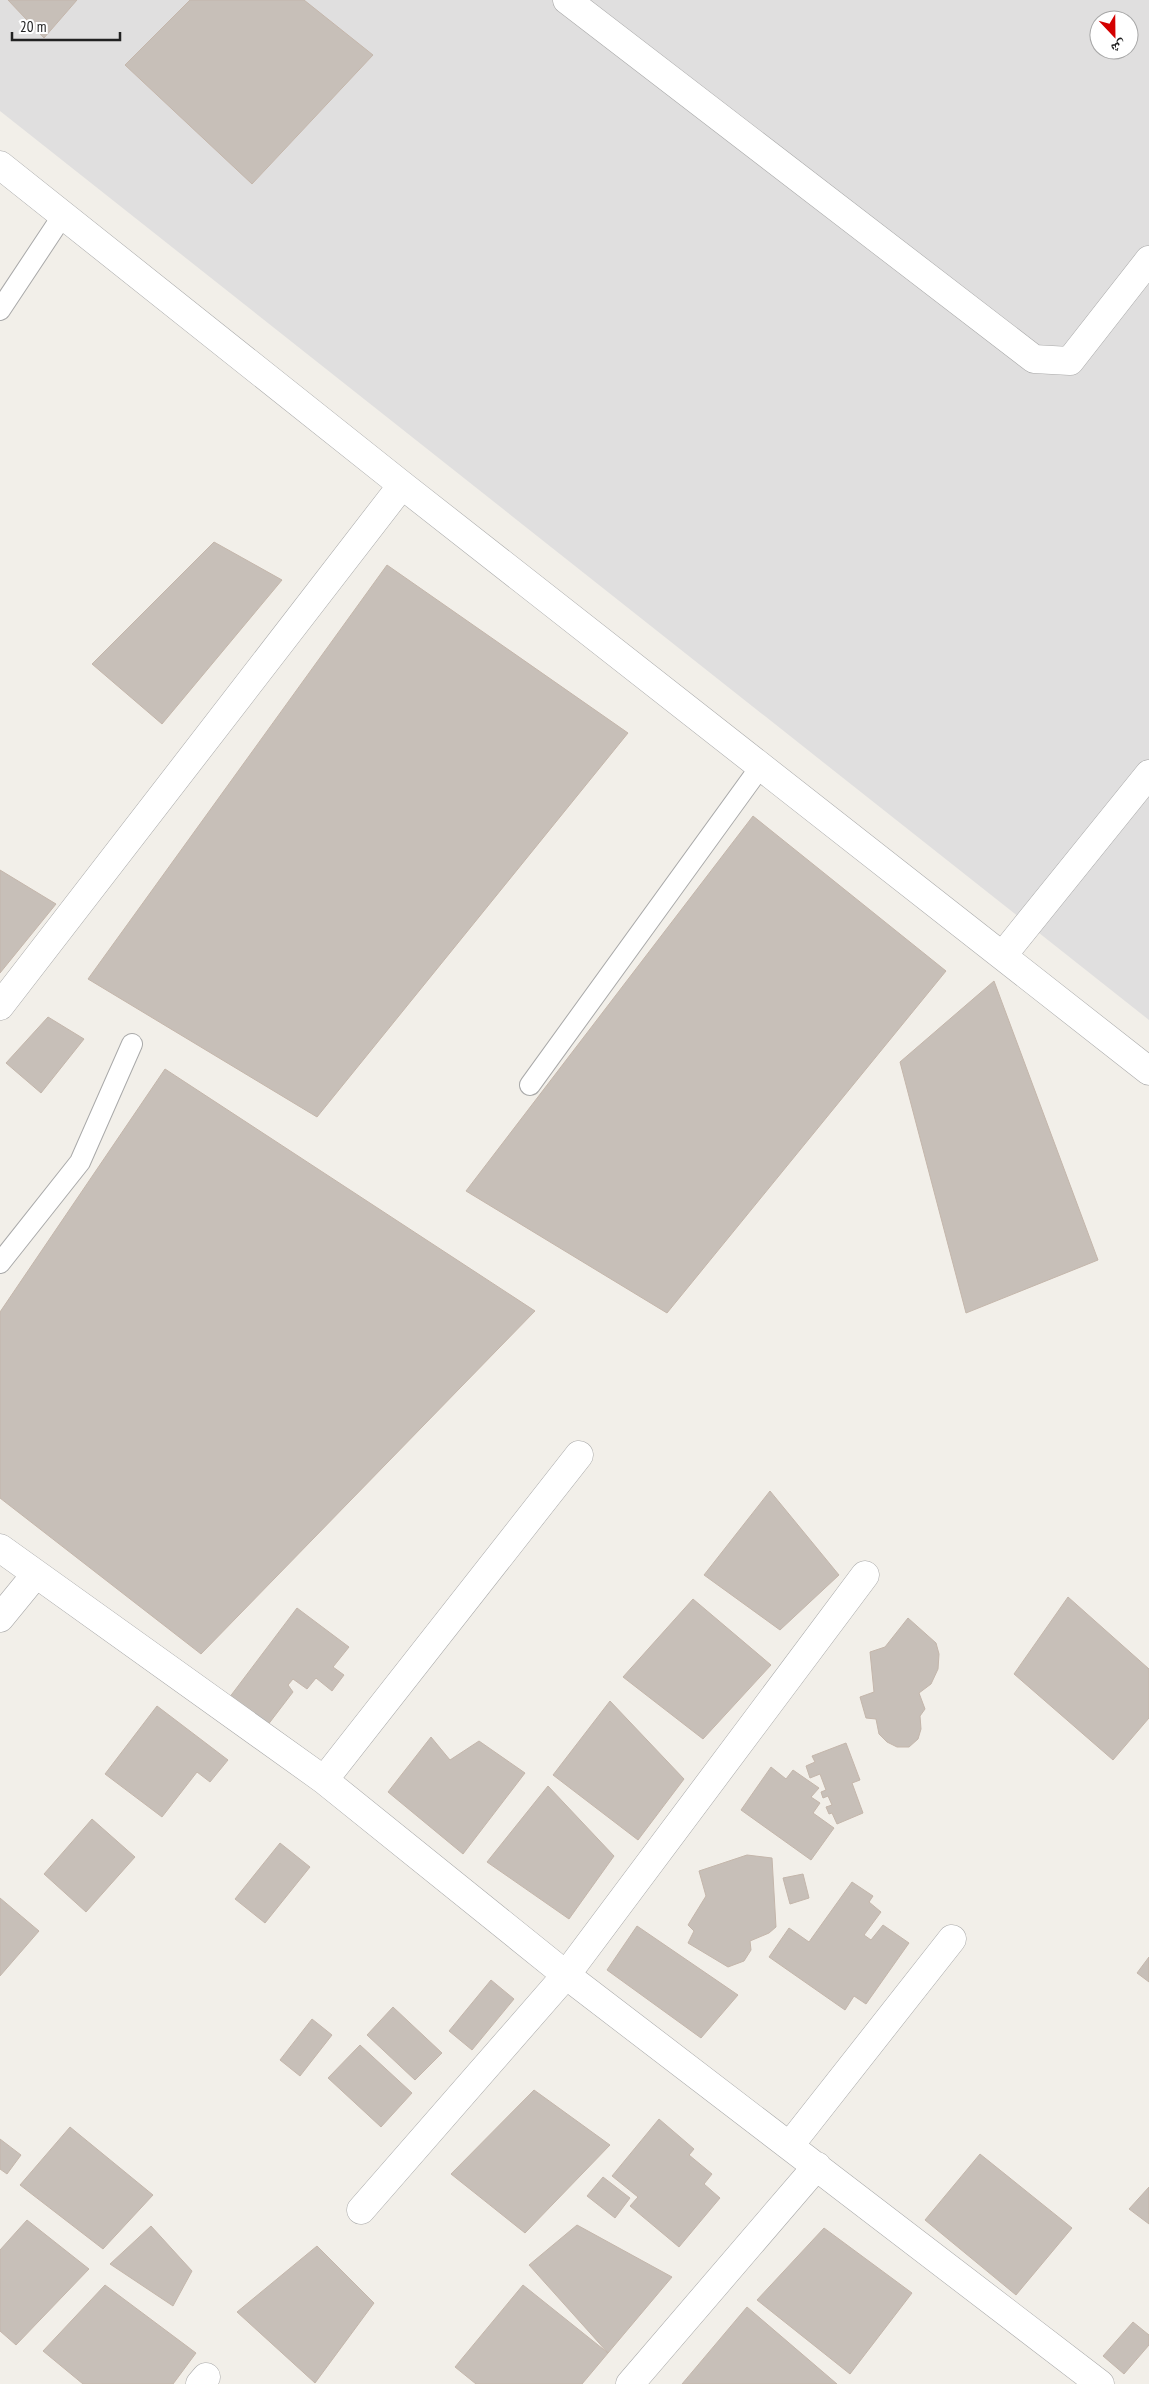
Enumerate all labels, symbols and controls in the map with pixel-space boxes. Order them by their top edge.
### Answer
scale bar [12,10,120,42]
north arrow [1089,10,1139,60]
text: 20 m [20,17,46,36]
text: ش [1108,36,1129,58]

